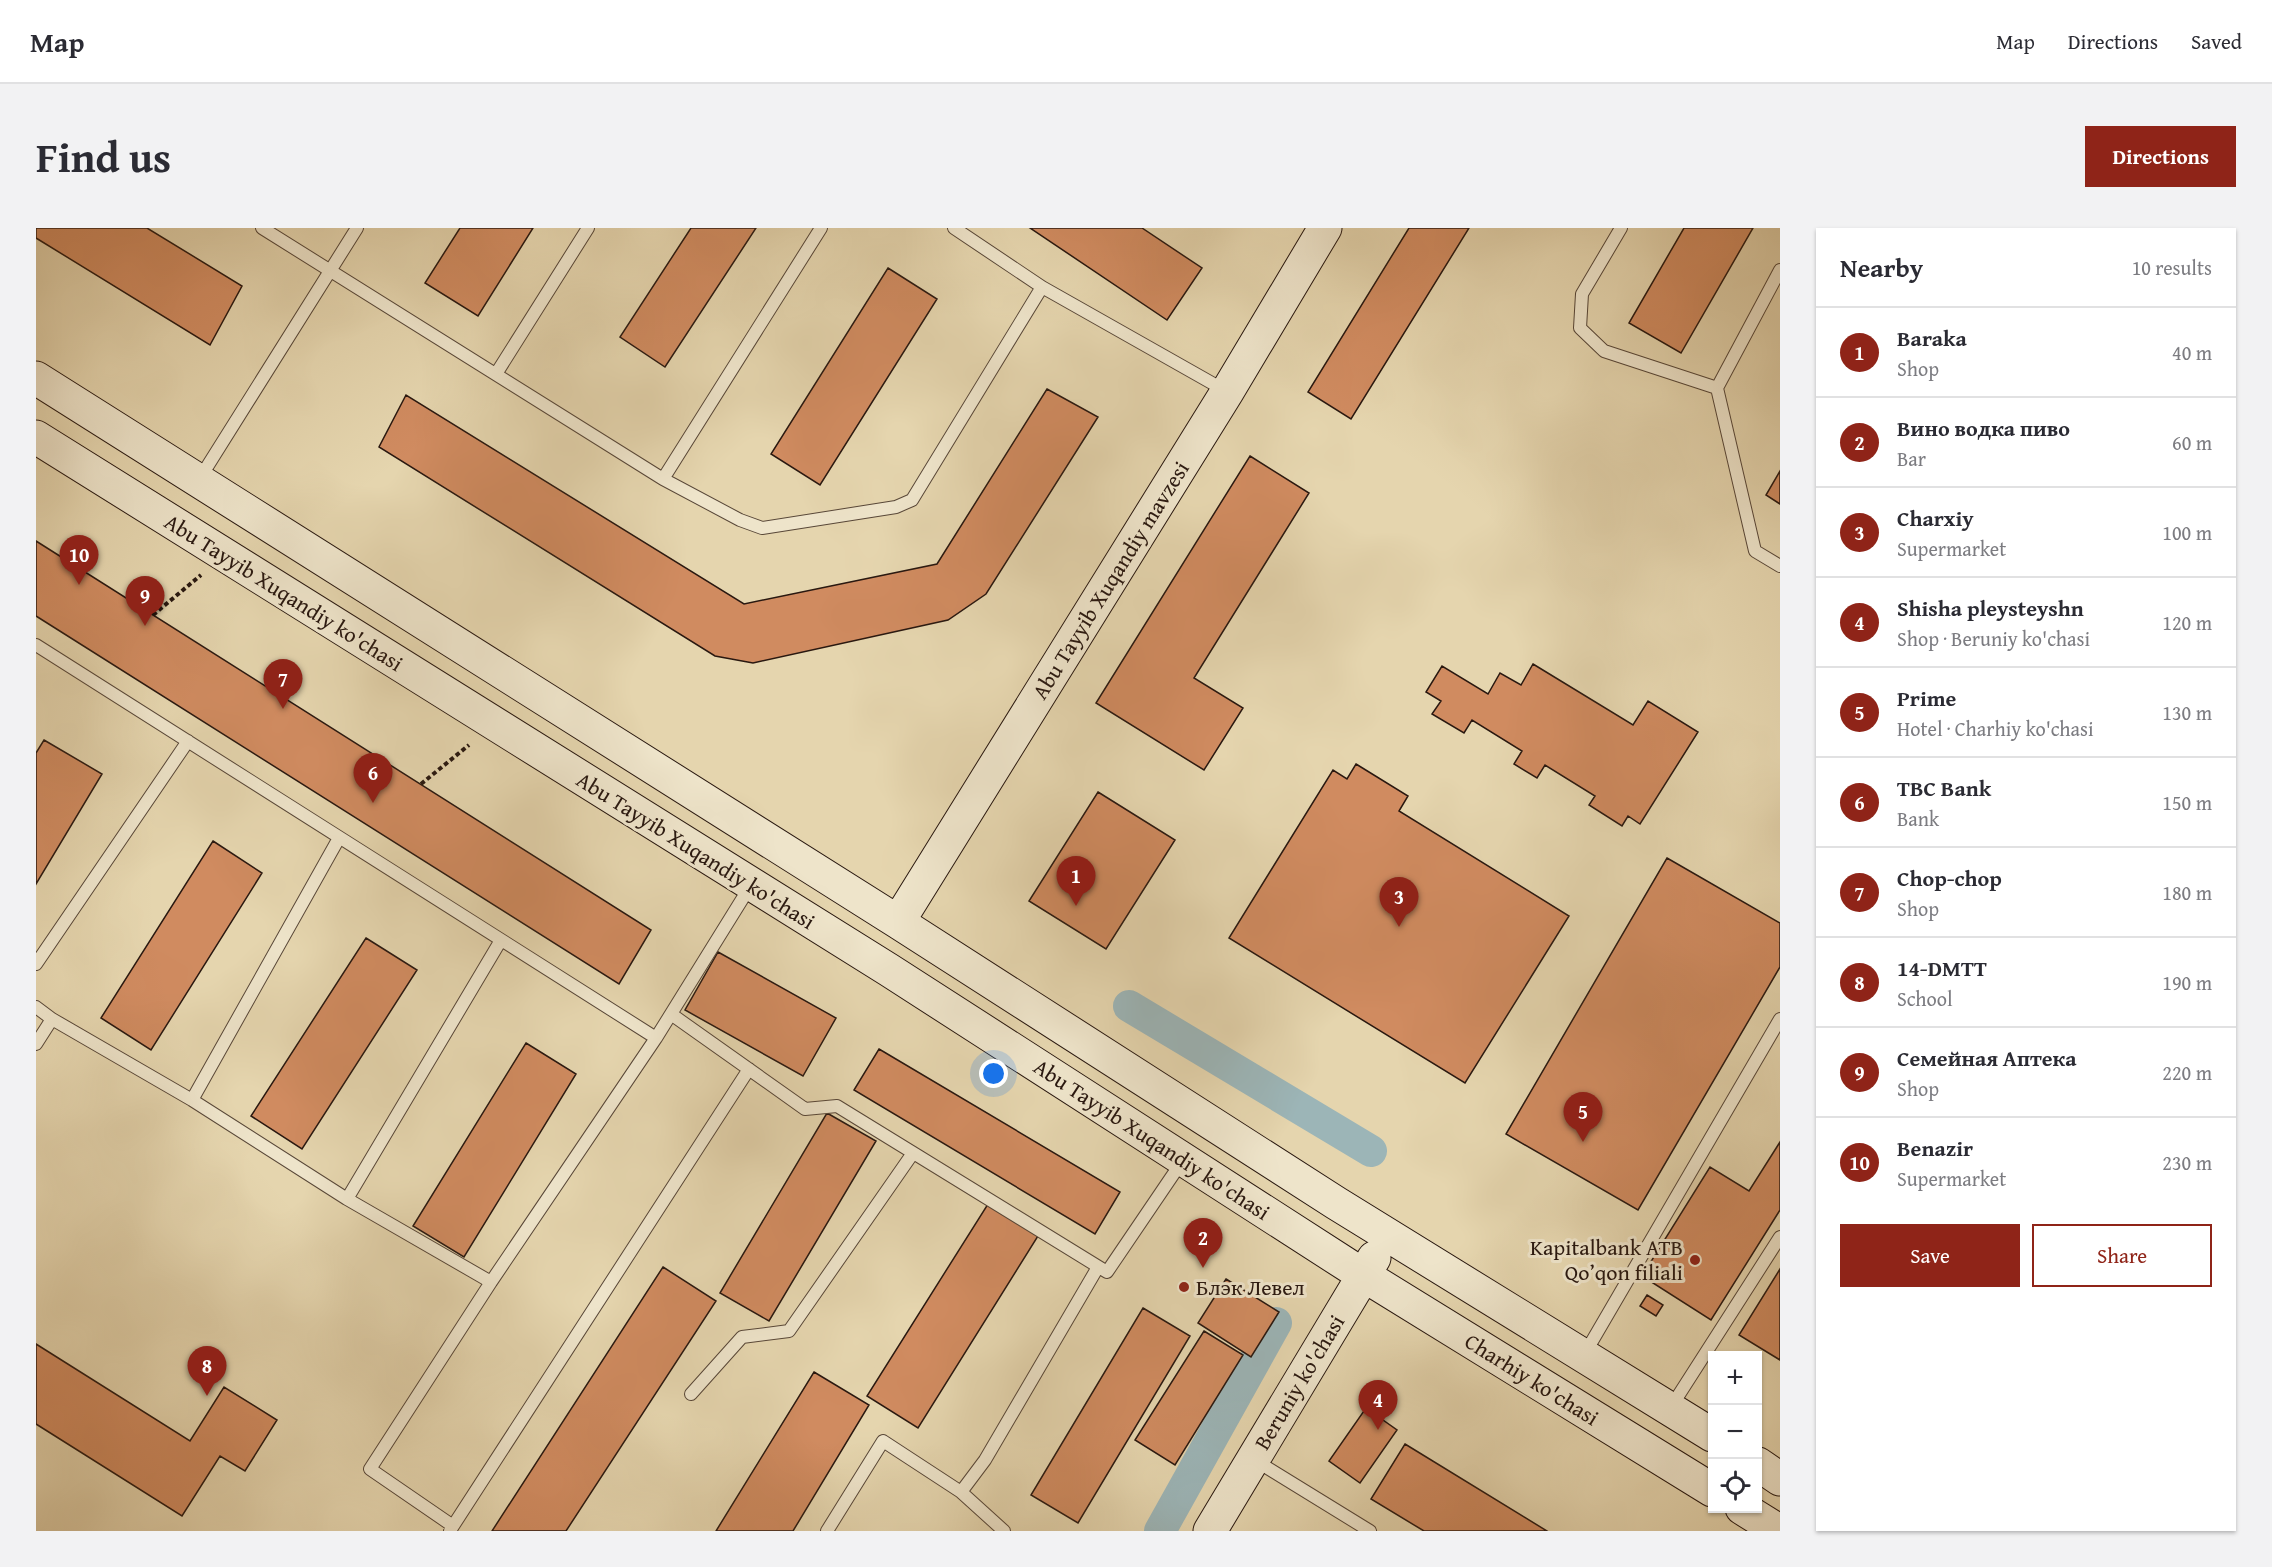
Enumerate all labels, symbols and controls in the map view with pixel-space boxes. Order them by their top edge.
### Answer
text: Map [30,21,84,62]
text: Map [1996,26,2035,57]
text: Directions [2068,26,2158,57]
text: Saved [2191,26,2242,57]
text: Find us [36,126,171,187]
button: Directions [2085,126,2236,187]
text: Nearby [1840,248,1923,287]
text: 10 results [2132,253,2212,282]
text: Baraka [1897,322,1967,354]
text: 1 [1854,338,1865,367]
text: 40 m [2172,338,2212,367]
text: Shop [1897,354,1939,383]
text: Вино водка пиво [1897,412,2070,444]
text: 2 [1854,428,1865,457]
text: 60 m [2172,428,2212,457]
text: Bar [1897,444,1926,473]
street label: Abu Tayyib Xuqandiy mavzesi [1024,455,1196,705]
text: Charxiy [1897,502,1974,534]
street label: Abu Tayyib Xuqandiy ko'chasi [159,505,409,679]
text: 3 [1854,518,1865,547]
text: 100 m [2162,518,2212,547]
text: Supermarket [1897,534,2006,563]
pin: 10 [60,536,99,585]
pin: 9 [126,576,164,626]
text: Shisha pleysteyshn [1897,592,2084,624]
text: 4 [1854,608,1865,637]
text: 120 m [2162,608,2212,637]
text: Shop · Beruniy ko'chasi [1897,624,2090,653]
pin: 7 [264,660,302,709]
text: Prime [1897,682,1956,714]
text: 5 [1854,698,1865,727]
text: 130 m [2162,698,2212,727]
text: Hotel · Charhiy ko'chasi [1897,714,2094,743]
pin: 6 [354,754,392,803]
street label: Abu Tayyib Xuqandiy ko'chasi [571,763,821,937]
text: TBC Bank [1897,772,1991,804]
text: 6 [1854,788,1865,817]
text: 150 m [2162,788,2212,817]
text: Bank [1897,804,1939,833]
pin: 1 [1056,856,1096,906]
text: Chop-chop [1897,862,2002,894]
pin: 3 [1380,878,1418,927]
text: 7 [1854,878,1865,907]
text: 180 m [2162,878,2212,907]
text: Shop [1897,894,1939,923]
text: 14-DMTT [1897,952,1987,984]
text: 8 [1854,968,1865,997]
text: 190 m [2162,968,2212,997]
text: School [1897,984,1953,1013]
text: Семейная Аптека [1897,1042,2076,1074]
street label: Abu Tayyib Xuqandiy ko'chasi [1028,1050,1276,1228]
text: 9 [1854,1058,1865,1087]
text: 220 m [2162,1058,2212,1087]
your location [979,1059,1008,1088]
text: Shop [1897,1074,1939,1103]
pin: 5 [1564,1092,1602,1142]
text: Benazir [1897,1132,1973,1164]
text: 10 [1849,1148,1870,1177]
text: 230 m [2162,1148,2212,1177]
text: Supermarket [1897,1164,2006,1193]
pin: 2 [1184,1218,1222,1268]
button: Save [1840,1224,2020,1287]
button: Share [2032,1224,2212,1287]
place label: Kapitalbank ATB Qo’qon filiali [1530,1231,1683,1288]
marker: Kapitalbank ATB Qo’qon filiali [1688,1253,1702,1267]
place label: Блэк Левел [1196,1271,1305,1303]
marker: Блэк Левел [1177,1280,1191,1294]
street label: Beruniy ko'chasi [1246,1308,1352,1456]
street label: Charhiy ko'chasi [1459,1325,1605,1433]
pin: 8 [188,1346,226,1396]
map controls [1708,1351,1762,1513]
button: + [1708,1351,1762,1405]
pin: 4 [1358,1380,1398,1430]
button: − [1708,1405,1762,1459]
button: locate [1708,1459,1762,1513]

